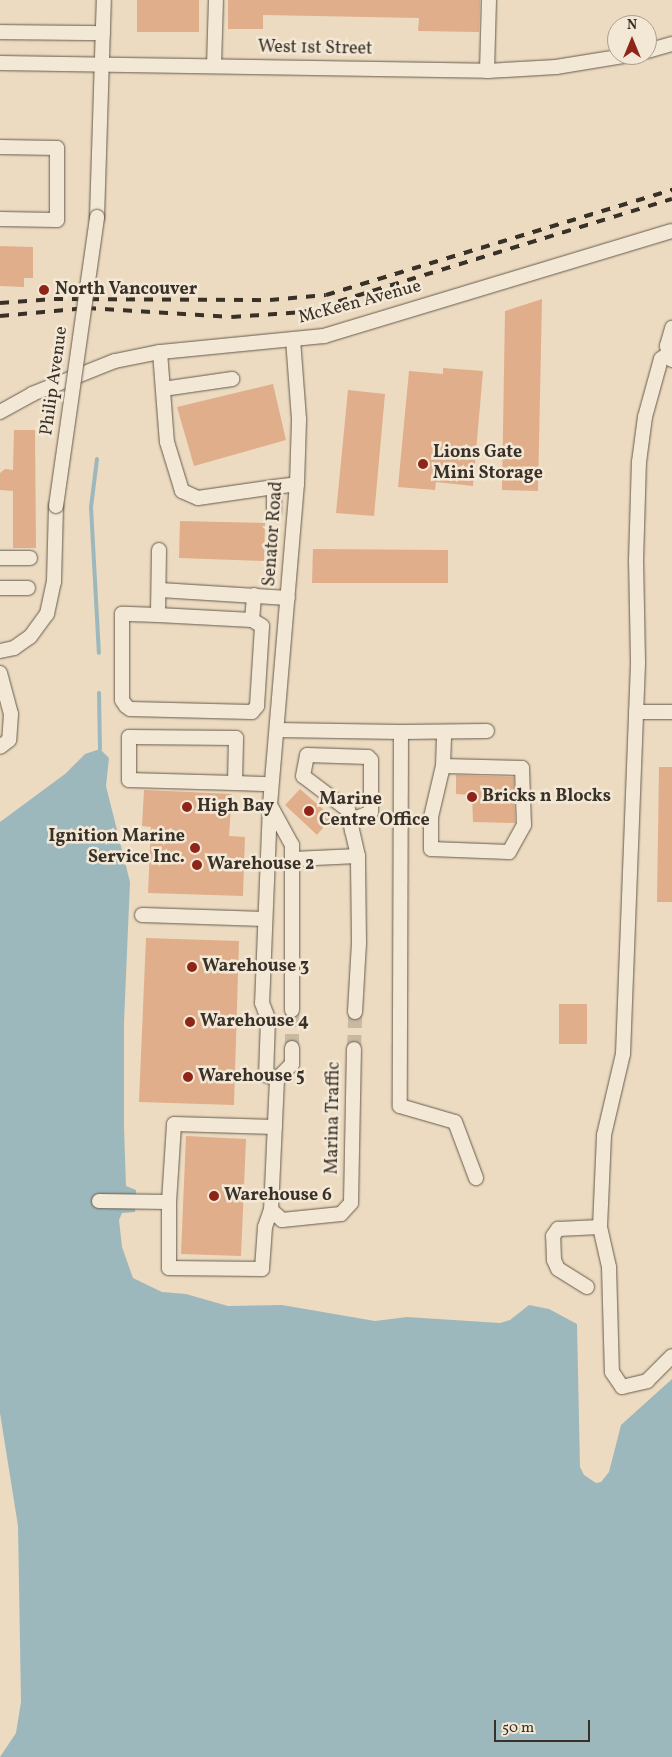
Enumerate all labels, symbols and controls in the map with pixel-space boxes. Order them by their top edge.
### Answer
north arrow [607,15,657,65]
text: N [627,16,637,35]
street label: West 1st Street [258,37,372,61]
street label: McKeen Avenue [296,276,424,330]
place label: North Vancouver [55,279,198,301]
marker: North Vancouver [37,283,51,297]
street label: Philip Avenue [37,325,73,437]
place label: Lions Gate Mini Storage [433,443,543,486]
marker: Lions Gate Mini Storage [417,458,429,470]
street label: Senator Road [260,481,288,587]
place label: Bricks n Blocks [482,786,611,808]
place label: Marine Centre Office [319,790,430,832]
marker: Bricks n Blocks [466,791,478,803]
place label: High Bay [197,796,274,818]
marker: High Bay [181,801,193,813]
marker: Marine Centre Office [303,805,315,817]
place label: Ignition Marine Service Inc. [49,827,185,870]
marker: Ignition Marine Service Inc. [189,842,201,854]
place label: Warehouse 2 [207,854,314,876]
marker: Warehouse 2 [191,859,203,871]
place label: Warehouse 3 [202,956,309,978]
marker: Warehouse 3 [186,961,198,973]
place label: Warehouse 4 [200,1011,309,1033]
marker: Warehouse 4 [184,1016,196,1028]
street label: Marina Traffic [322,1061,346,1175]
place label: Warehouse 5 [198,1066,305,1088]
marker: Warehouse 5 [182,1071,194,1083]
place label: Warehouse 6 [224,1185,332,1207]
marker: Warehouse 6 [208,1190,220,1202]
scale bar [497,1710,593,1742]
text: 50 m [502,1718,534,1739]

